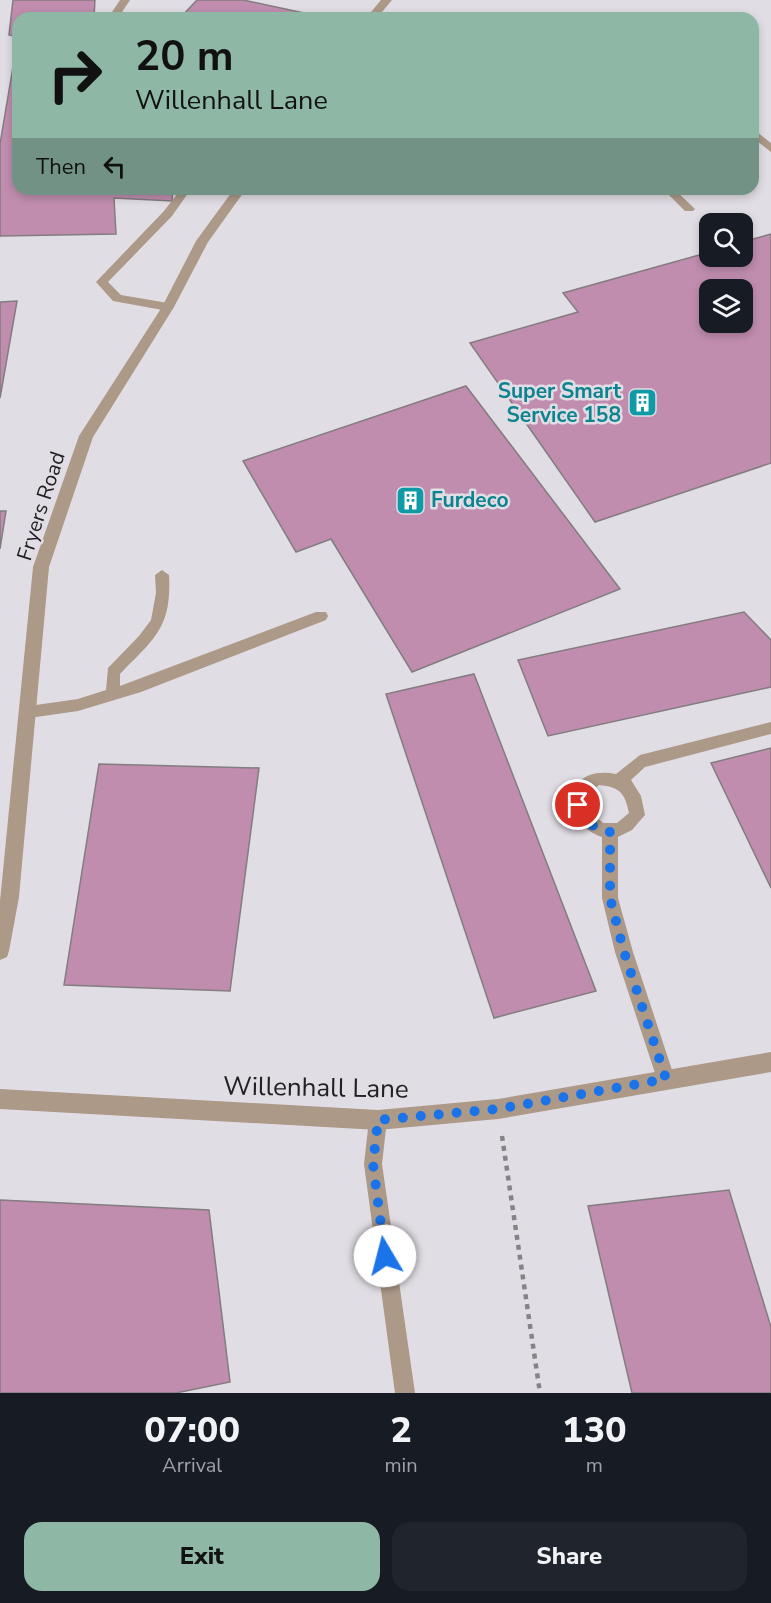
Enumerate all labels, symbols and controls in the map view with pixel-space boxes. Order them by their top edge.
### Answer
text: 20 m [135,28,234,85]
icon: right [36,36,114,114]
text: Willenhall Lane [135,82,328,119]
icon: left [98,150,131,183]
text: Then [36,152,86,182]
map controls [699,213,753,333]
button: search [699,213,753,267]
button: layers [699,279,753,333]
place label: Super Smart Service 158 [498,377,622,429]
building icon: Super Smart Service 158 [626,387,658,419]
street label: Fryers Road [10,448,72,564]
building icon: Furdeco [394,484,426,516]
place label: Furdeco [431,486,509,514]
pin [552,779,603,830]
icon: arrive [561,788,594,821]
street label: Willenhall Lane [223,1068,409,1107]
position arrow [353,1224,417,1288]
text: 07:00 [144,1406,240,1455]
text: 2 [390,1406,412,1455]
text: 130 [562,1406,627,1455]
text: Arrival [162,1452,222,1479]
text: min [384,1452,418,1479]
text: m [586,1452,603,1479]
button: Exit [24,1522,380,1591]
button: Share [392,1522,747,1591]

